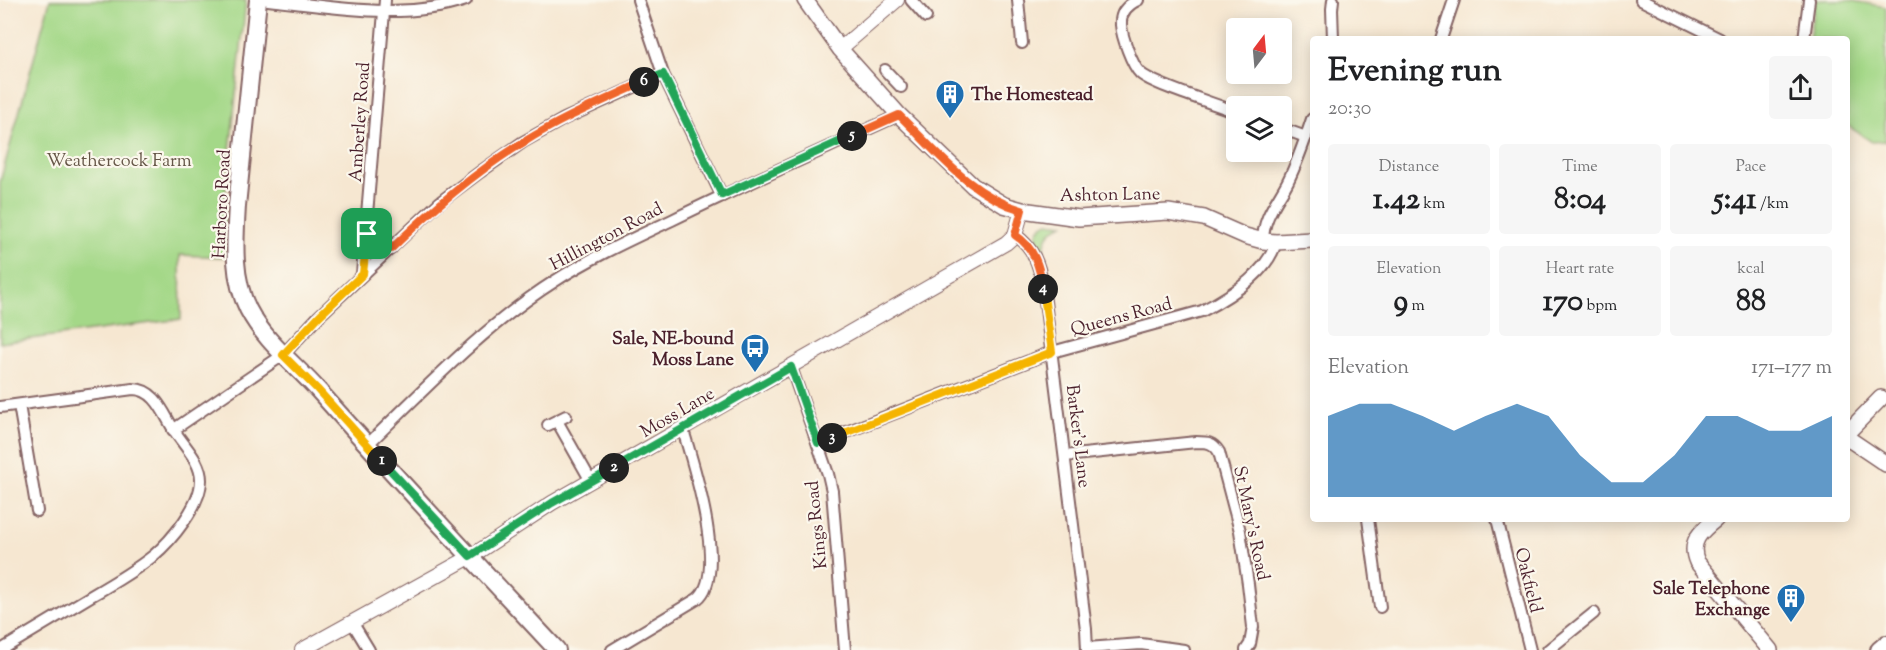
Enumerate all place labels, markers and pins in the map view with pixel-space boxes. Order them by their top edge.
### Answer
pin: 6 [629,67,659,97]
building icon: The Homestead [934,78,966,120]
place label: The Homestead [971,83,1094,109]
pin: 5 [837,121,867,151]
pin [341,208,392,259]
pin: 4 [1028,274,1058,304]
place label: Sale, NE-bound Moss Lane [612,327,735,374]
bus stop icon: Sale, NE-bound Moss Lane [739,332,771,374]
pin: 3 [817,423,847,453]
pin: 1 [367,446,397,476]
pin: 2 [599,453,629,483]
place label: Sale Telephone Exchange [1653,577,1771,624]
building icon: Sale Telephone Exchange [1775,582,1807,624]

